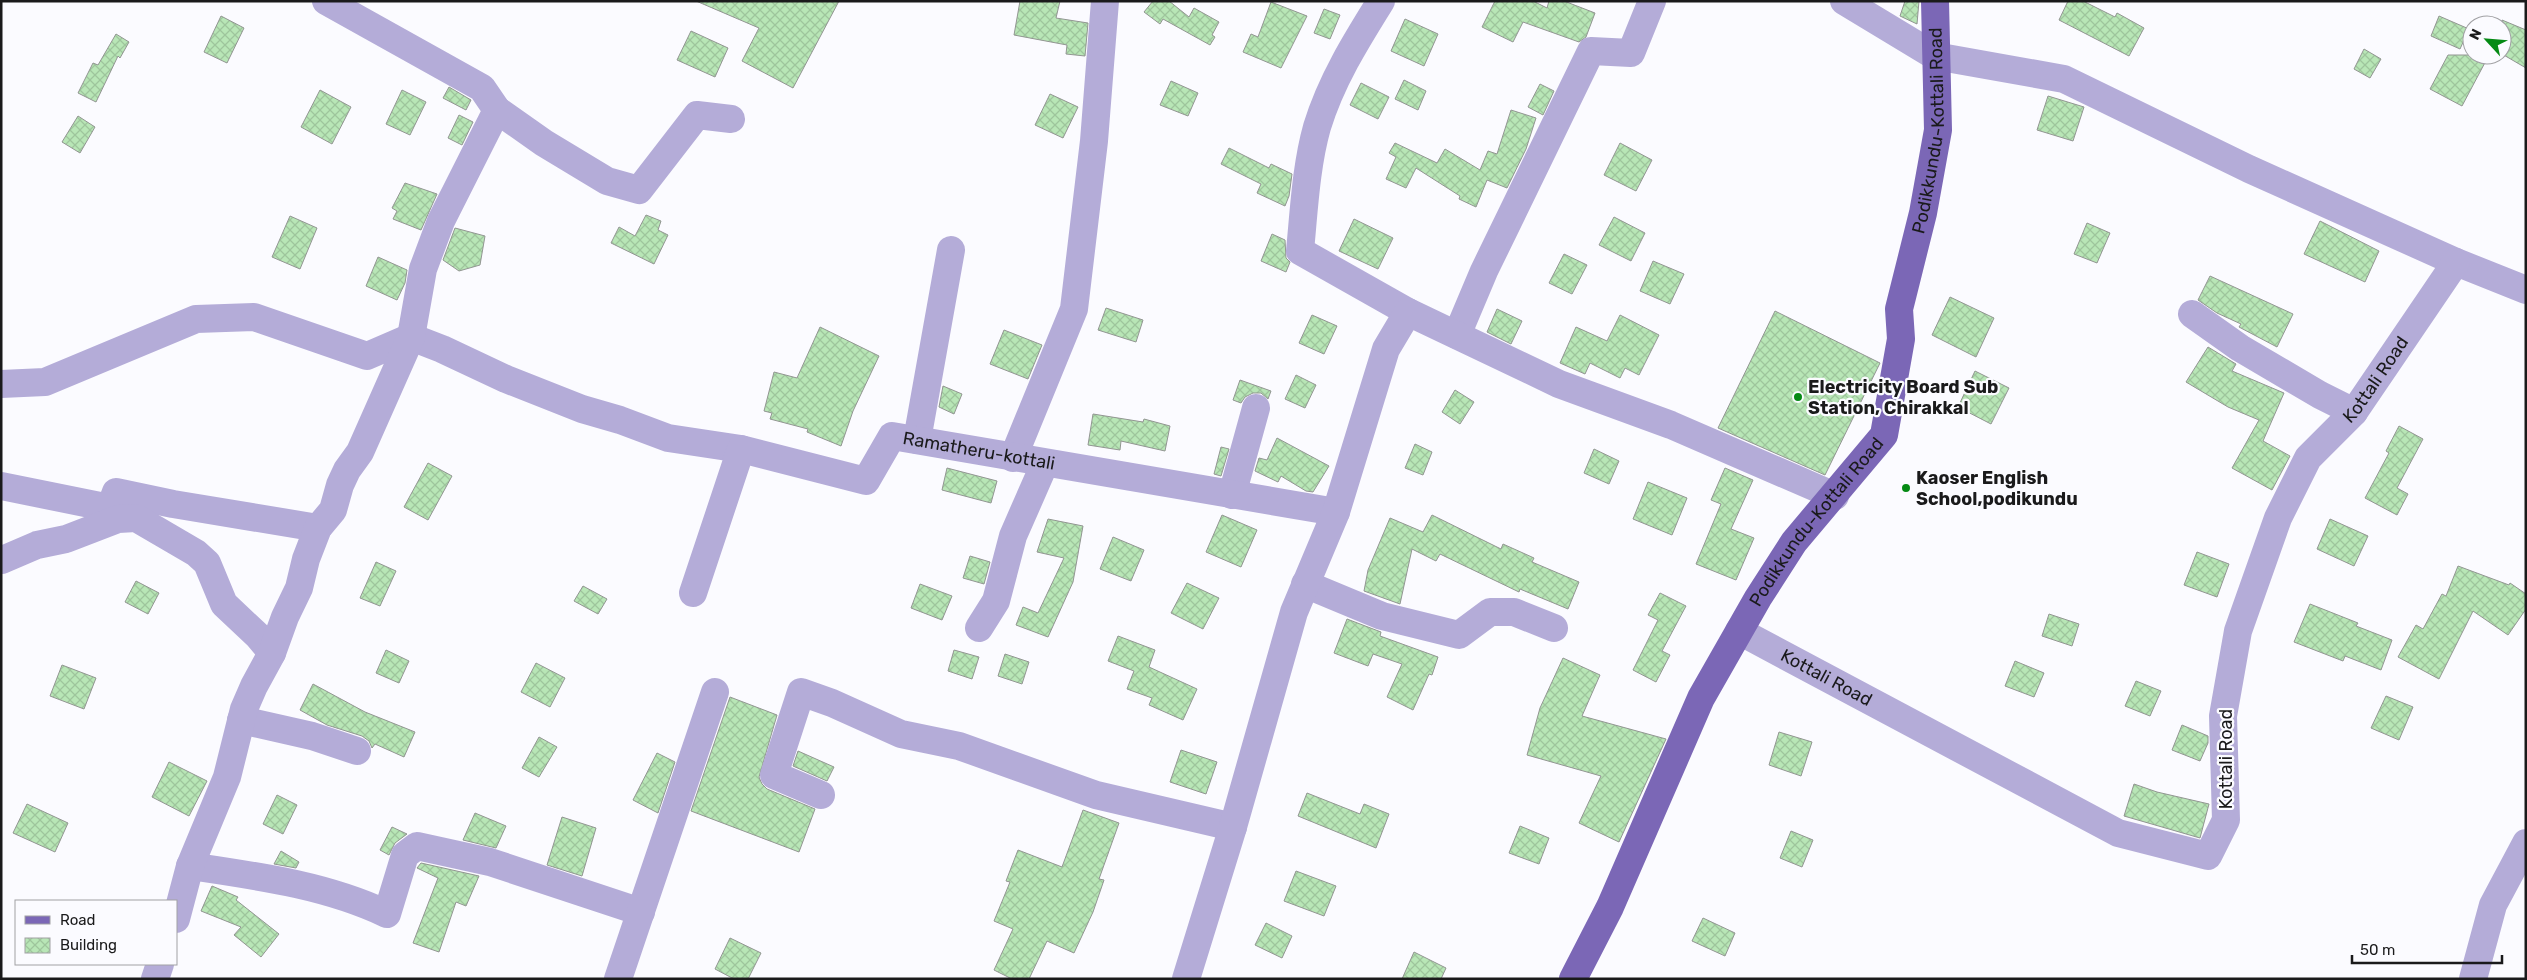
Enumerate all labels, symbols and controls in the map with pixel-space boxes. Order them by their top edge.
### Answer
north arrow [2462,15,2512,65]
text: N [2466,26,2486,43]
street label: Podikkundu-Kottali Road [1907,27,1949,236]
street label: Kottali Road [2338,332,2413,428]
place label: Electricity Board Sub Station, Chirakkal [1808,376,1998,419]
marker: Electricity Board Sub Station, Chirakkal [1792,391,1804,403]
street label: Ramatheru-kottali [901,427,1057,475]
street label: Podikkundu-Kottali Road [1745,433,1888,610]
place label: Kaoser English School,podikundu [1916,467,2078,510]
marker: Kaoser English School,podikundu [1900,482,1912,494]
street label: Kottali Road [1777,644,1876,711]
street label: Kottali Road [2215,709,2237,809]
legend [15,900,178,965]
text: Road [60,911,96,929]
scale bar [2352,932,2502,964]
text: Building [60,936,117,954]
text: 50 m [2360,941,2395,959]

